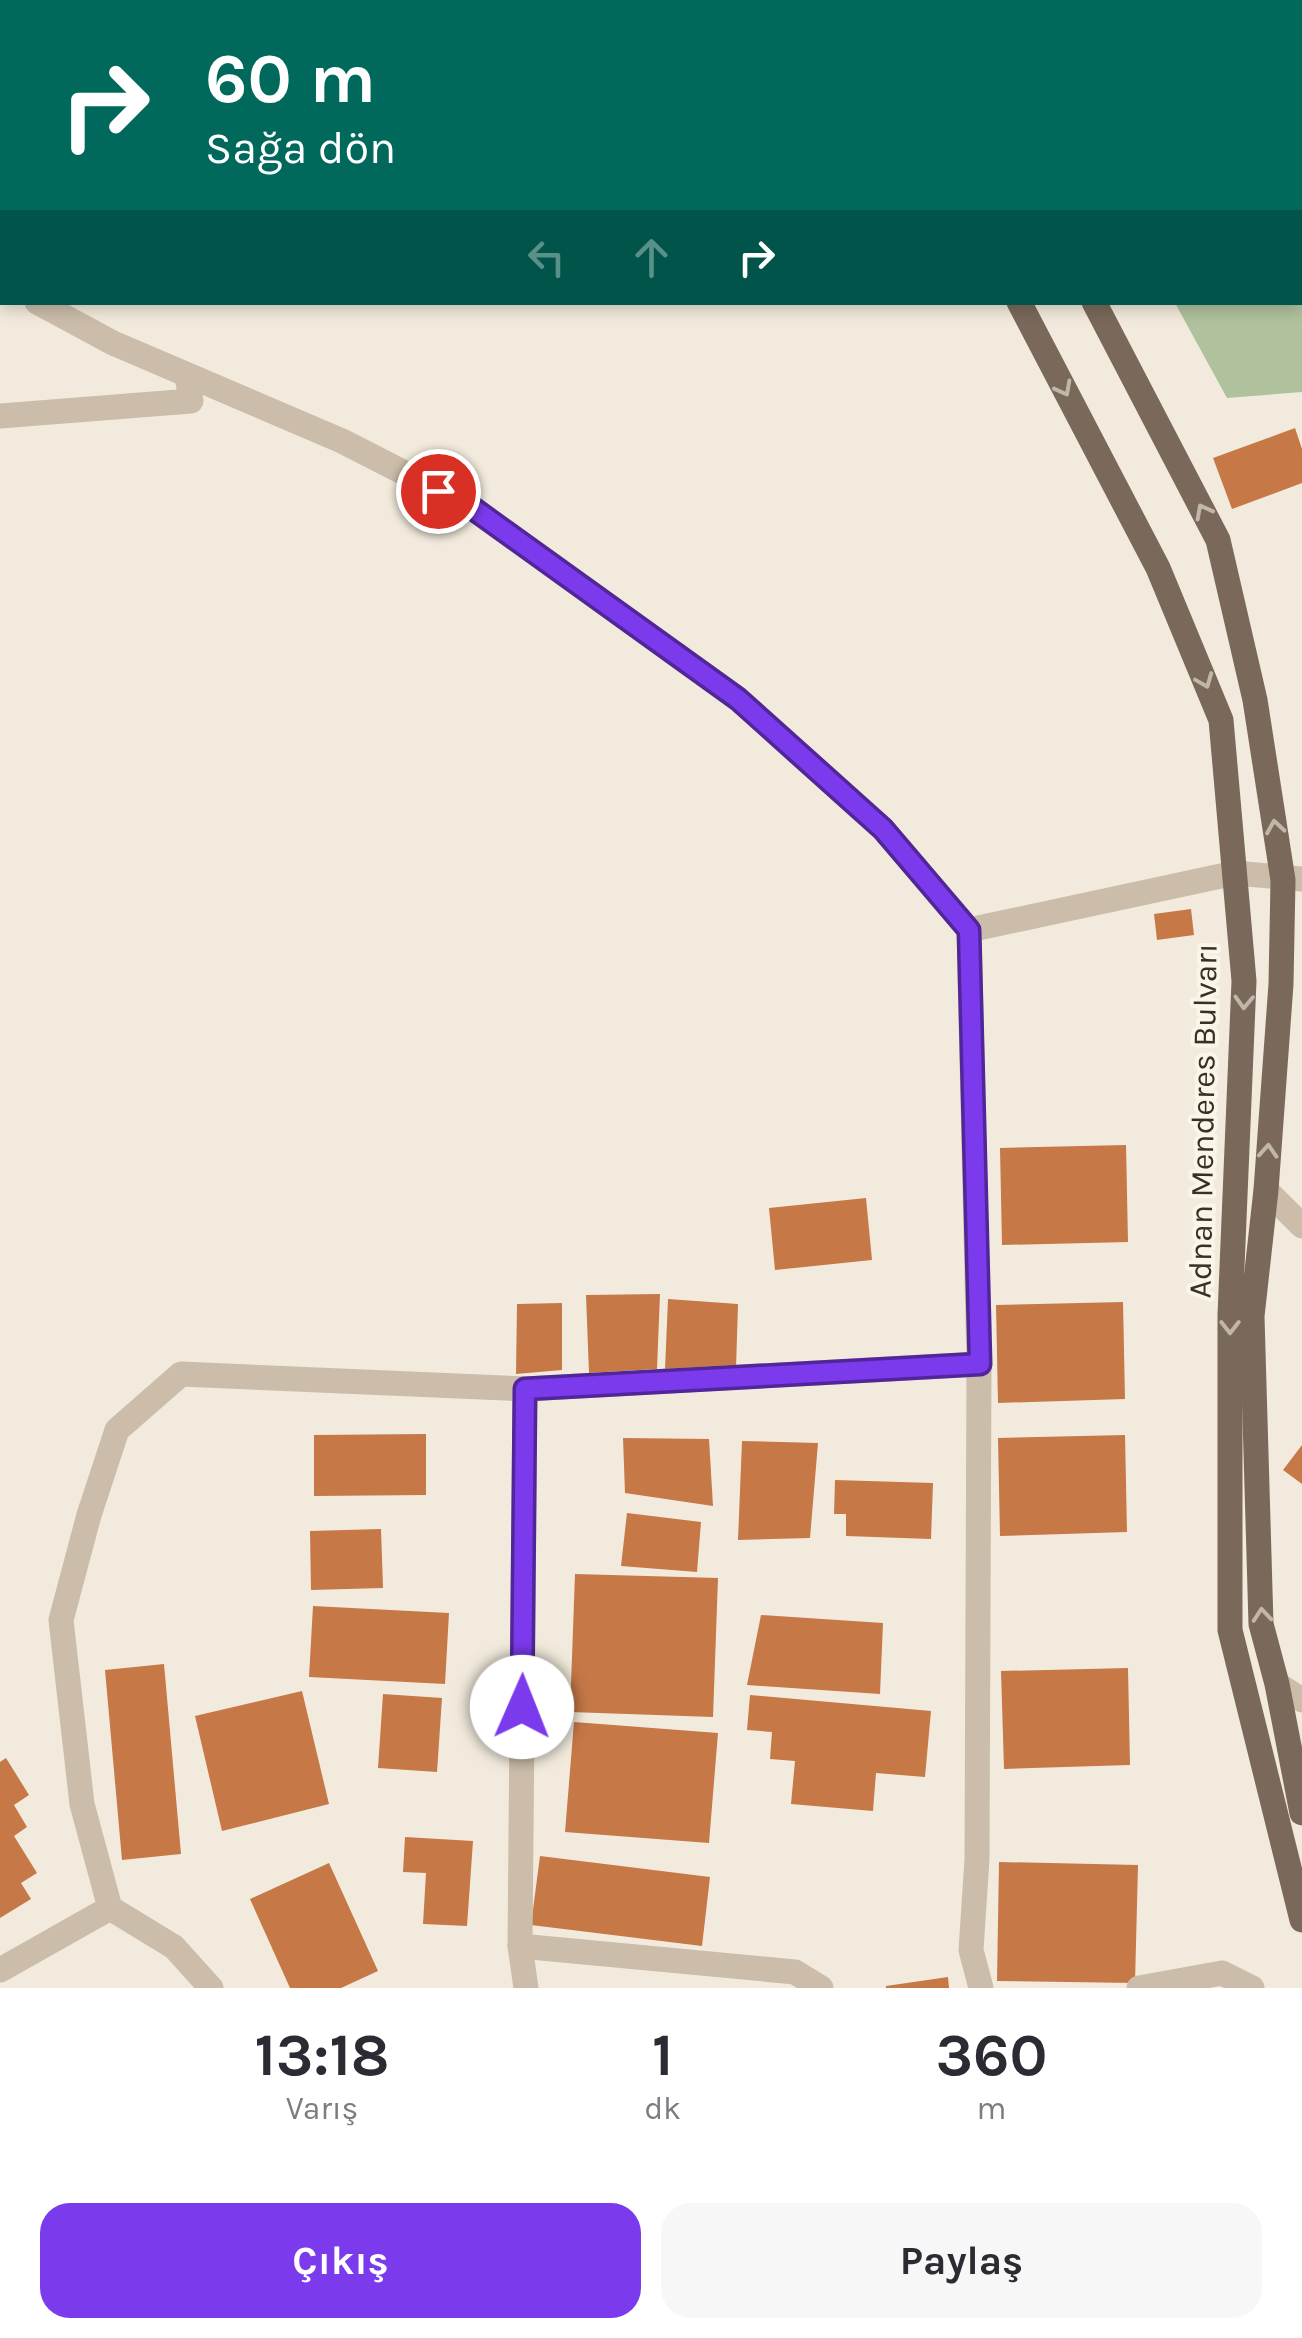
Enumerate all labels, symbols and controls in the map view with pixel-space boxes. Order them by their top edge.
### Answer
text: 60 m [205,38,376,120]
icon: right [40,40,170,170]
text: Sağa dön [205,122,396,174]
icon: left [519,230,574,285]
icon: ahead [624,230,679,285]
icon: right [729,230,784,285]
one-way arrow [1052,378,1072,396]
pin [396,449,481,534]
icon: arrive [411,464,466,519]
one-way arrow [1196,504,1215,522]
one-way arrow [1194,672,1214,689]
one-way arrow [1265,819,1286,835]
street label: Adnan Menderes Bulvarı [1181,943,1225,1299]
one-way arrow [1233,995,1254,1011]
one-way arrow [1257,1142,1279,1158]
one-way arrow [1220,1319,1241,1335]
one-way arrow [1251,1606,1273,1622]
position arrow [470,1655,574,1759]
text: 13:18 [255,2020,390,2090]
text: 1 [652,2020,673,2090]
text: 360 [936,2020,1047,2090]
text: Varış [286,2090,358,2127]
text: dk [644,2090,681,2127]
text: m [977,2090,1007,2127]
button: Çıkış [40,2203,641,2318]
button: Paylaş [661,2203,1262,2318]

